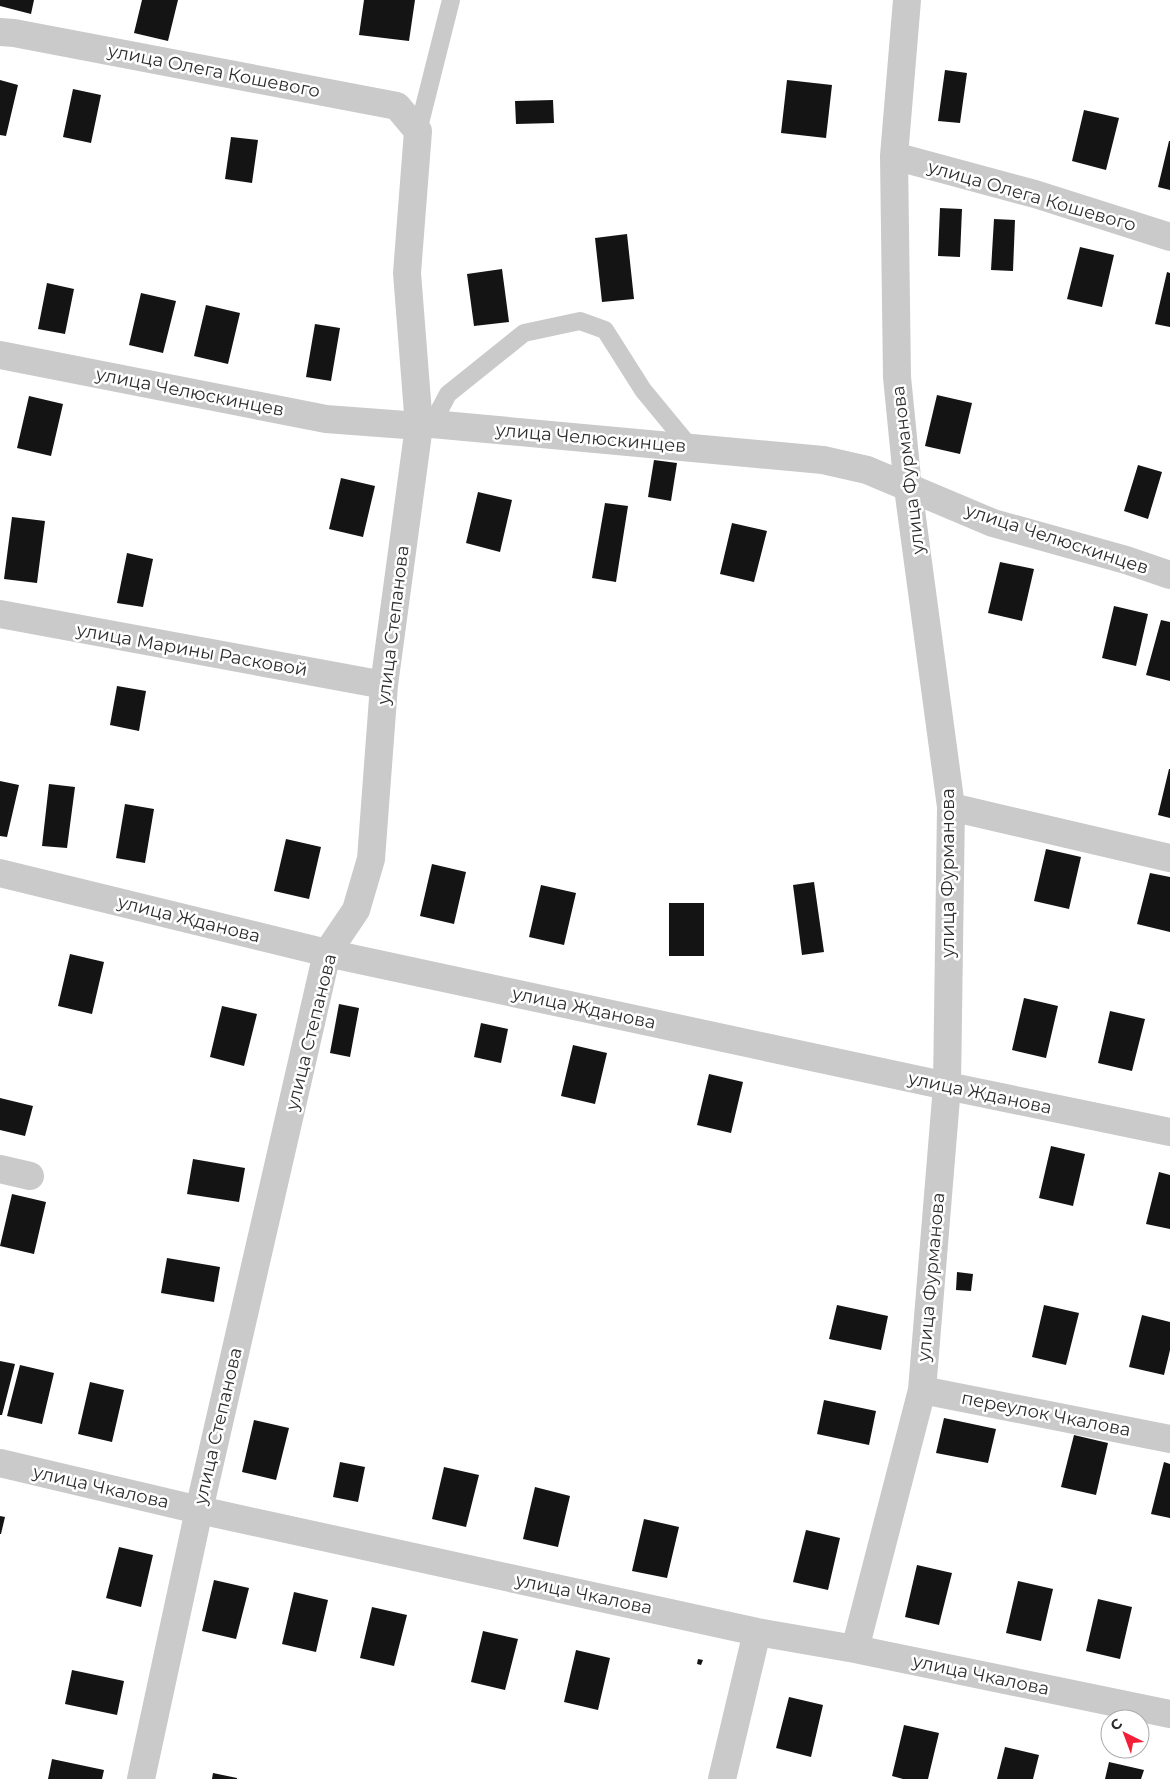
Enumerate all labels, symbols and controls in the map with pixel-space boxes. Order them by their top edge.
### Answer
street label: улица Олега Кошевого [105,39,322,102]
street label: улица Олега Кошевого [924,155,1139,236]
street label: улица Челюскинцев [93,363,286,421]
street label: улица Фурманова [887,385,929,556]
street label: улица Челюскинцев [494,419,687,457]
street label: улица Челюскинцев [962,499,1151,579]
street label: улица Степанова [372,544,414,707]
street label: улица Марины Расковой [74,619,309,681]
street label: улица Фурманова [937,788,959,959]
street label: улица Жданова [114,890,263,947]
street label: улица Степанова [281,952,341,1113]
street label: улица Жданова [509,982,658,1034]
street label: улица Жданова [905,1067,1054,1119]
street label: улица Фурманова [913,1192,949,1363]
street label: улица Степанова [189,1345,247,1508]
street label: переулок Чкалова [959,1387,1133,1441]
street label: улица Чкалова [30,1460,171,1513]
street label: улица Чкалова [513,1569,654,1619]
street label: улица Чкалова [910,1650,1051,1700]
north arrow [1100,1709,1150,1759]
text: С [1106,1714,1126,1734]

